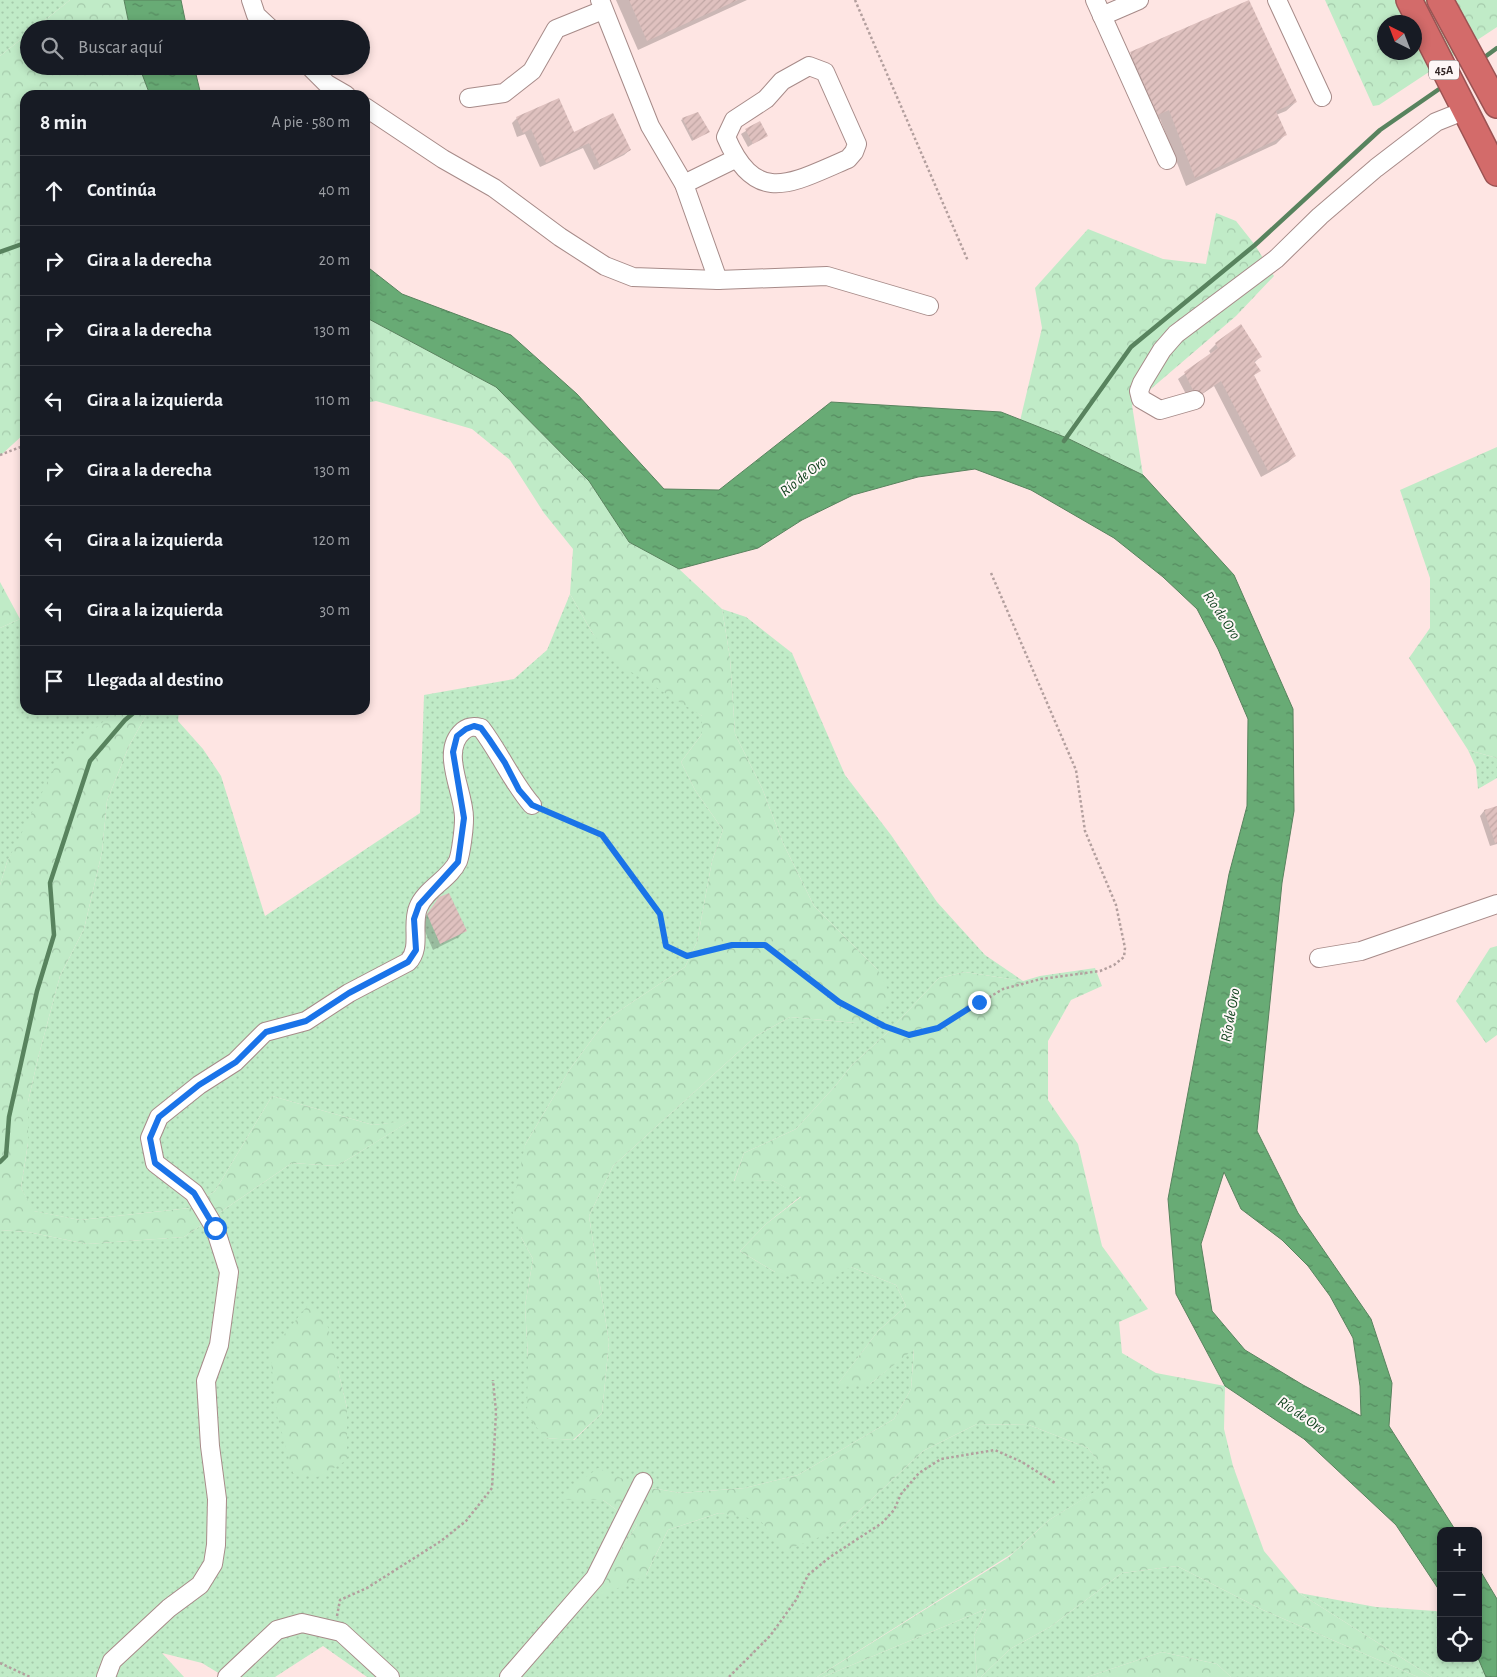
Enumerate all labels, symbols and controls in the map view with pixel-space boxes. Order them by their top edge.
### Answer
north arrow [1377,15,1422,60]
search box [20,20,370,75]
icon: search [38,34,66,62]
text: Buscar aquí [78,38,163,57]
road number: 45A [1429,60,1459,80]
text: 8 min [40,112,87,133]
text: A pie · 580 m [272,114,350,130]
icon: ahead [40,177,68,205]
text: Continúa [87,181,156,200]
text: 40 m [318,182,350,198]
icon: right [40,247,68,275]
text: Gira a la derecha [87,251,212,270]
text: 20 m [319,252,350,268]
icon: right [40,317,68,345]
text: Gira a la derecha [87,321,212,340]
text: 130 m [314,322,350,338]
icon: left [40,387,68,415]
text: Gira a la izquierda [87,391,223,410]
text: 110 m [315,392,350,408]
water label: Río de Oro [777,454,829,499]
icon: right [40,457,68,485]
text: Gira a la derecha [87,461,212,480]
text: 130 m [314,462,350,478]
icon: left [40,527,68,555]
text: Gira a la izquierda [87,531,223,550]
text: 120 m [313,532,350,548]
water label: Río de Oro [1200,589,1243,642]
icon: left [40,597,68,625]
text: Gira a la izquierda [87,601,223,620]
text: 30 m [320,602,350,618]
icon: arrive [40,667,68,695]
text: Llegada al destino [87,671,224,690]
water label: Río de Oro [1218,987,1243,1043]
route end [968,991,991,1014]
route start [204,1217,227,1240]
water label: Río de Oro [1275,1394,1328,1437]
map controls [1437,1527,1482,1662]
button: + [1437,1527,1482,1572]
button: − [1437,1572,1482,1617]
button: locate [1437,1617,1482,1662]

